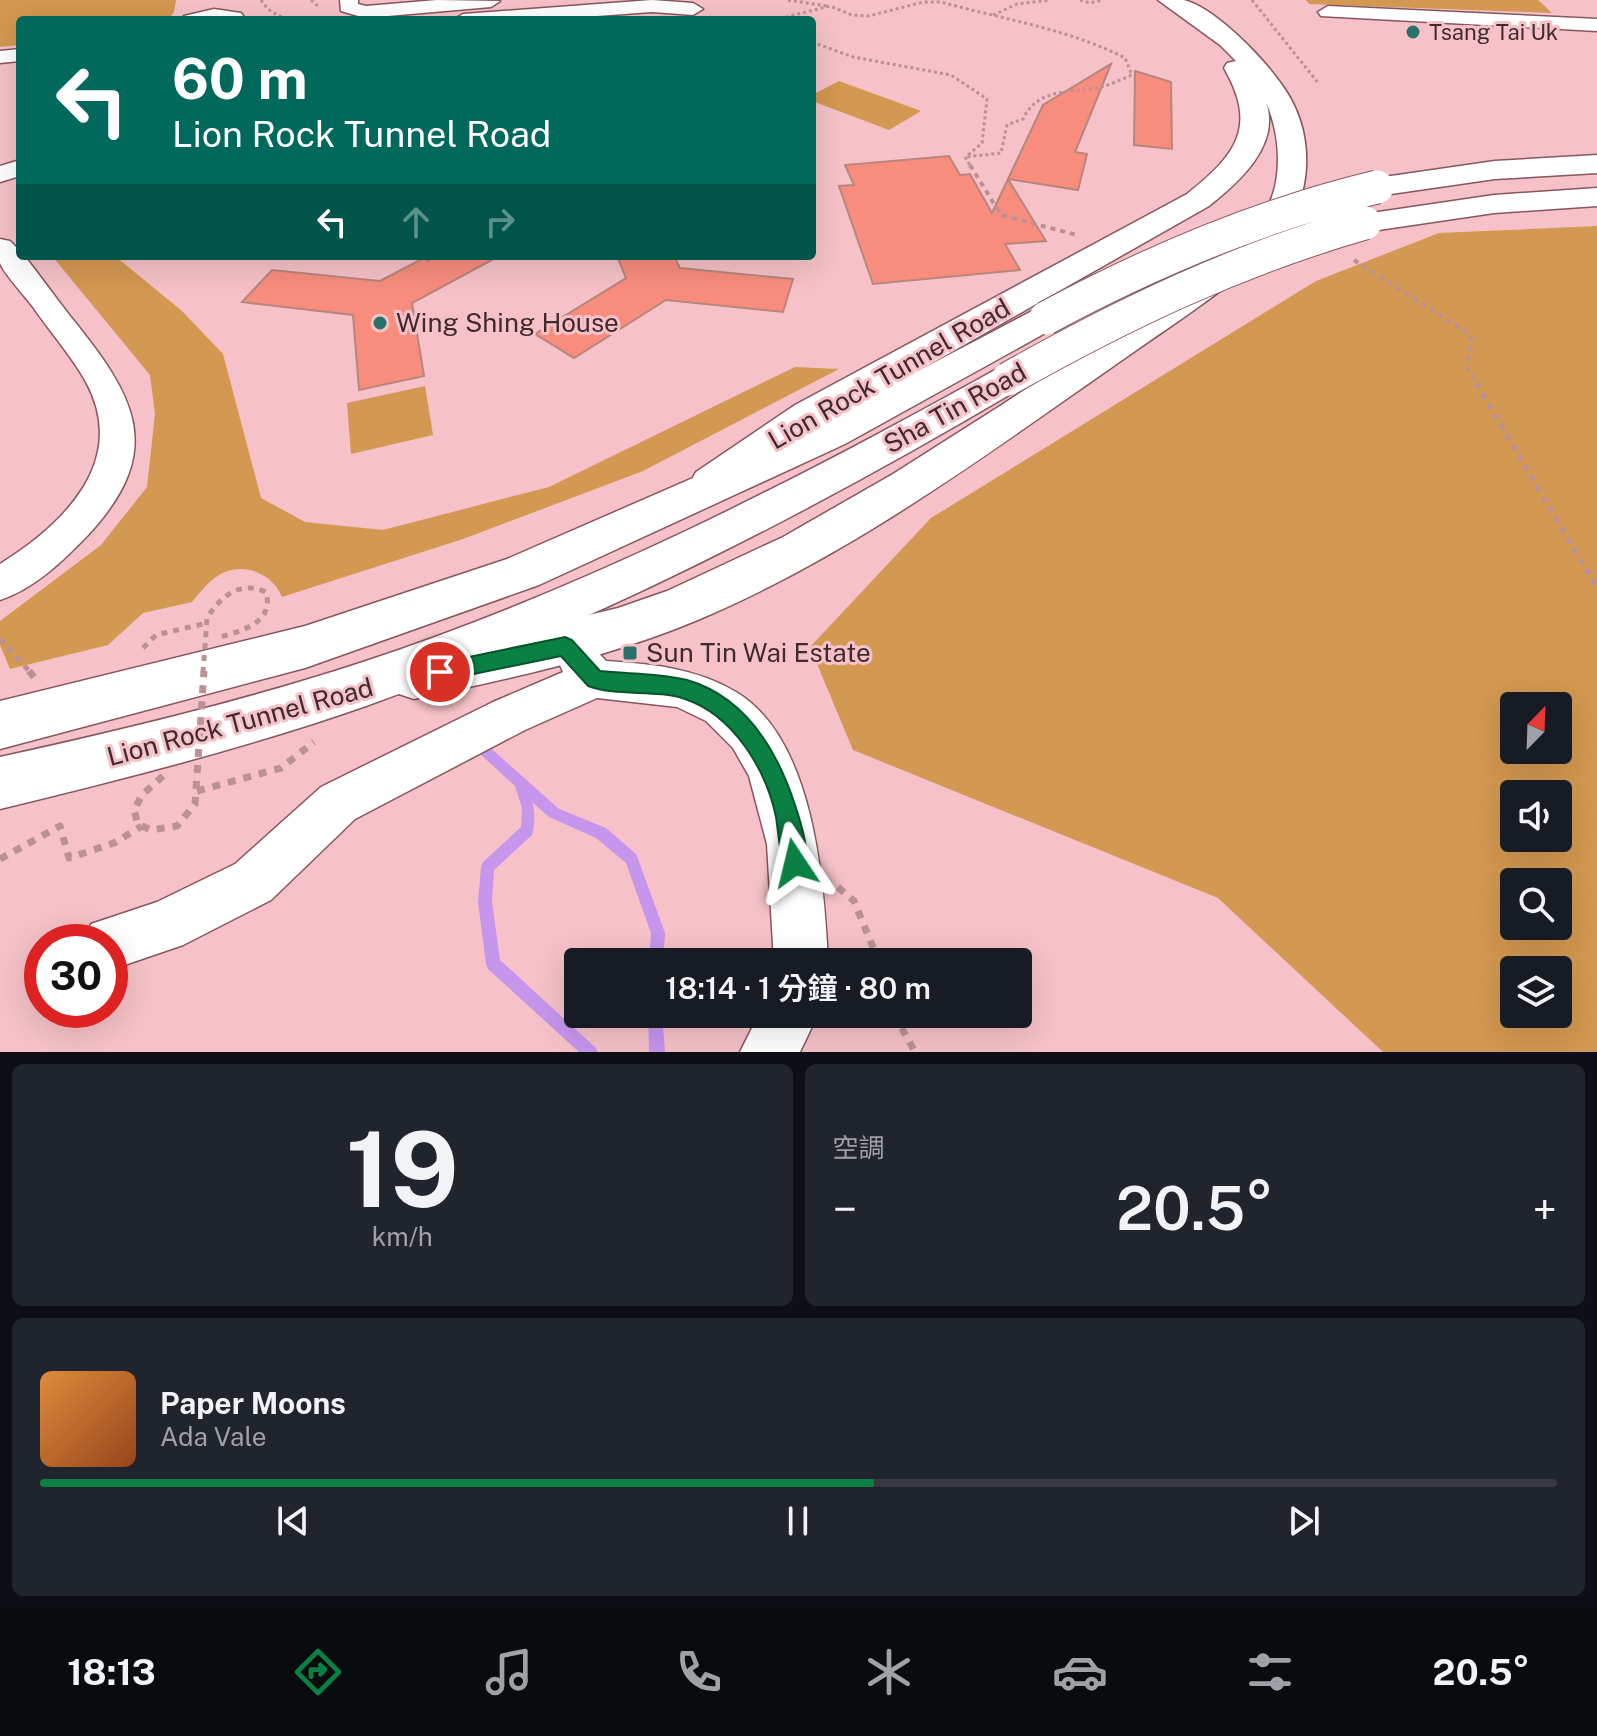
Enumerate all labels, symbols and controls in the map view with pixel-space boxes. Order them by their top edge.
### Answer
place label: Tsang Tai Uk [1429,19,1558,45]
marker: Tsang Tai Uk [1404,23,1422,41]
text: 60 m [172,46,308,112]
icon: left [40,48,144,152]
text: Lion Rock Tunnel Road [172,113,551,155]
icon: left [310,200,354,244]
icon: ahead [394,200,438,244]
icon: right [478,200,522,244]
street label: Lion Rock Tunnel Road [762,292,1015,455]
place label: Wing Shing House [396,307,619,338]
marker: Wing Shing House [371,314,389,332]
street label: Sha Tin Road [878,356,1031,459]
place label: Sun Tin Wai Estate [646,637,871,668]
pin [406,638,474,706]
marker: Sun Tin Wai Estate [621,644,639,662]
icon: arrive [418,650,462,694]
street label: Lion Rock Tunnel Road [104,671,376,772]
north arrow [1500,692,1572,764]
map controls [1500,692,1572,1028]
button: sound [1500,780,1572,852]
position arrow [753,821,837,905]
button: search [1500,868,1572,940]
speed limit sign: 30 [24,924,128,1028]
button: layers [1500,956,1572,1028]
text: 18:14 · 1 分鐘 · 80 m [665,970,931,1006]
text: 19 [346,1108,459,1230]
text: 空調 [833,1132,885,1163]
text: 20.5° [1116,1173,1273,1244]
text: − [833,1183,857,1235]
text: + [1533,1183,1557,1235]
text: km/h [372,1221,433,1252]
text: Paper Moons [160,1385,346,1421]
text: Ada Vale [160,1421,266,1452]
icon: previous [271,1499,315,1543]
icon: pause [776,1499,820,1543]
icon: next [1282,1499,1326,1543]
icon: directions [290,1644,346,1700]
icon: music [481,1644,537,1700]
icon: phone [671,1644,727,1700]
icon: climate [861,1644,917,1700]
icon: car [1052,1644,1108,1700]
icon: filters [1242,1644,1298,1700]
text: 18:13 [67,1651,156,1693]
text: 20.5° [1433,1651,1530,1693]

